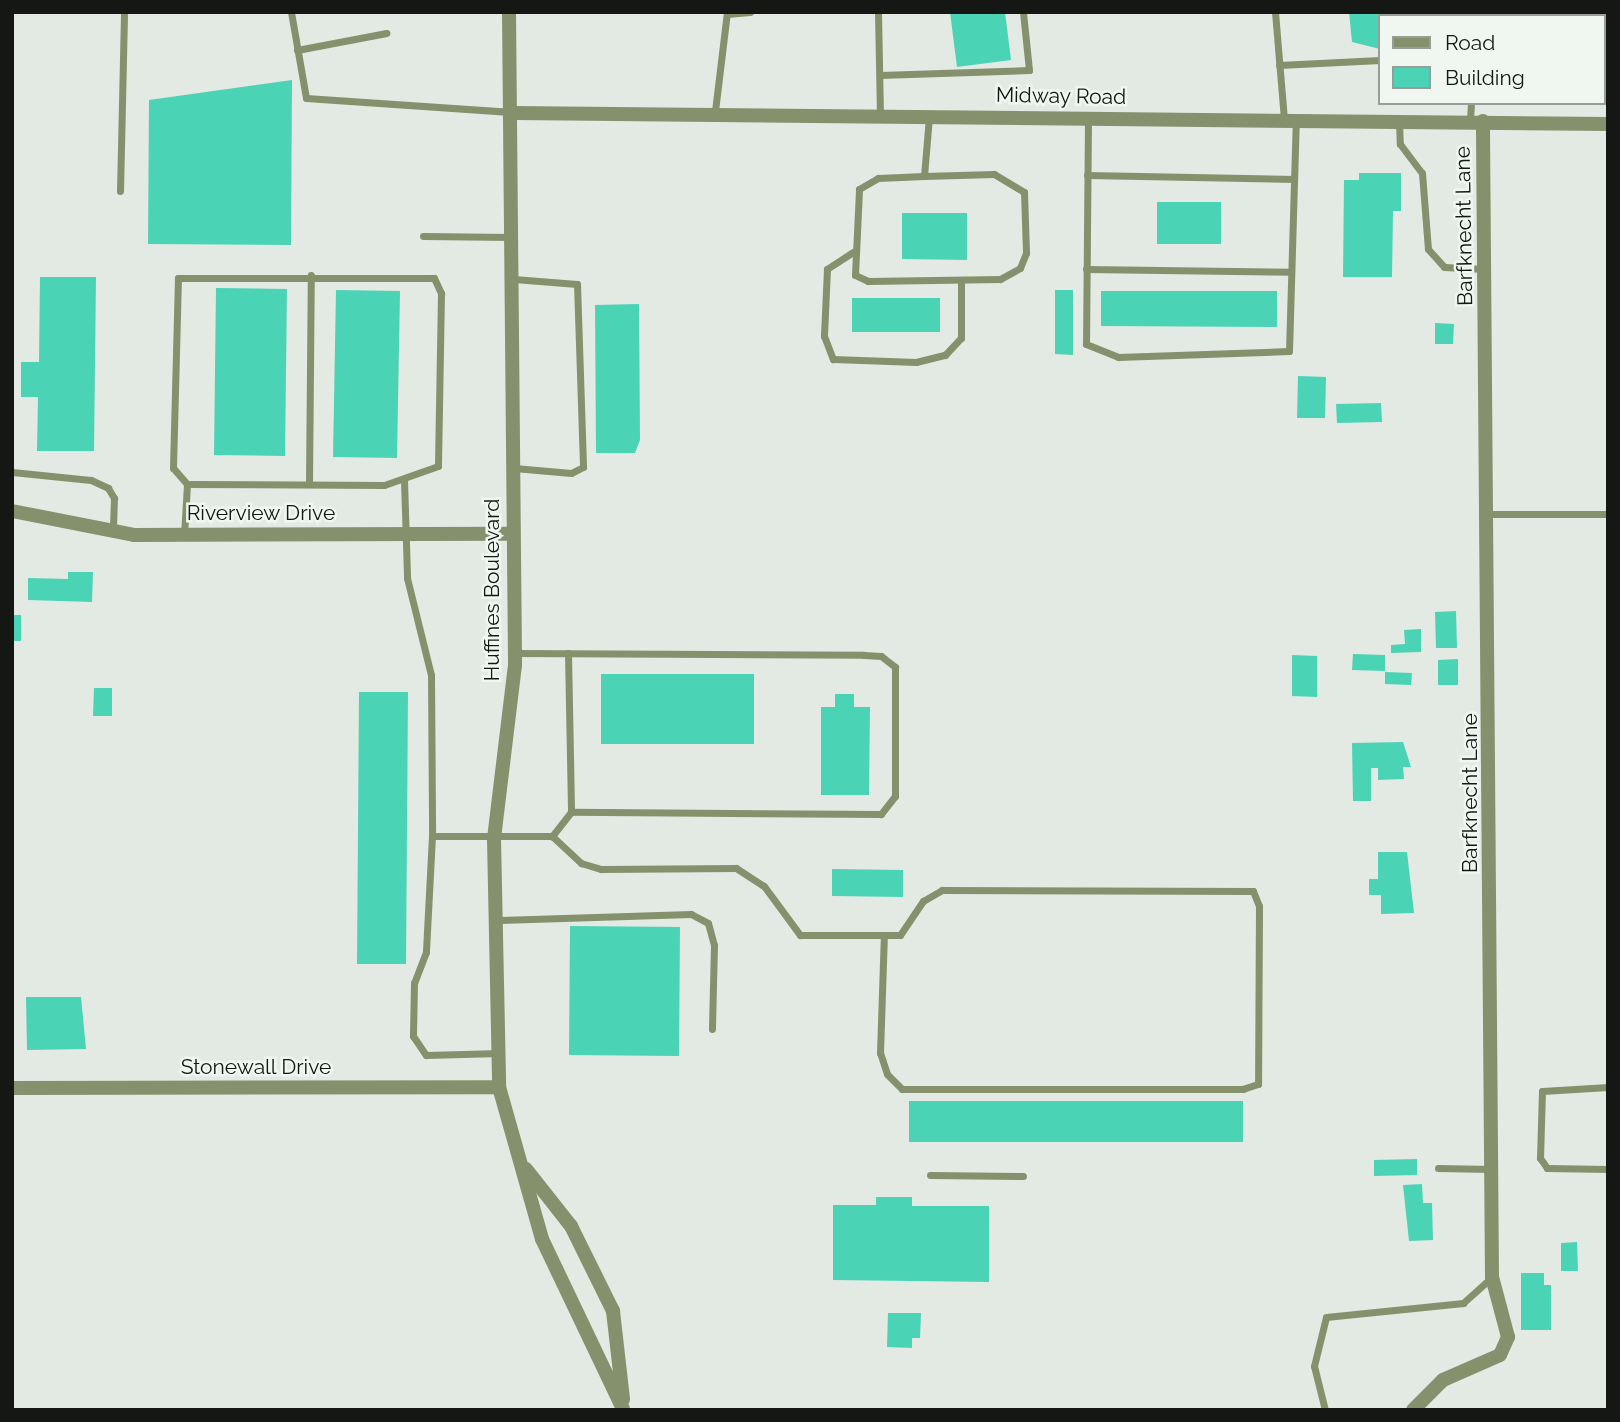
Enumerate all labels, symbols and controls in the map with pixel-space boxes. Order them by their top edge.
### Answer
legend [1378,14,1606,105]
text: Road [1445,30,1495,55]
text: Building [1445,65,1525,90]
street label: Midway Road [995,82,1127,110]
street label: Barfknecht Lane [1450,146,1478,306]
street label: Huffines Boulevard [479,499,505,681]
street label: Riverview Drive [186,500,336,526]
street label: Barfknecht Lane [1457,713,1483,873]
street label: Stonewall Drive [180,1054,332,1080]

